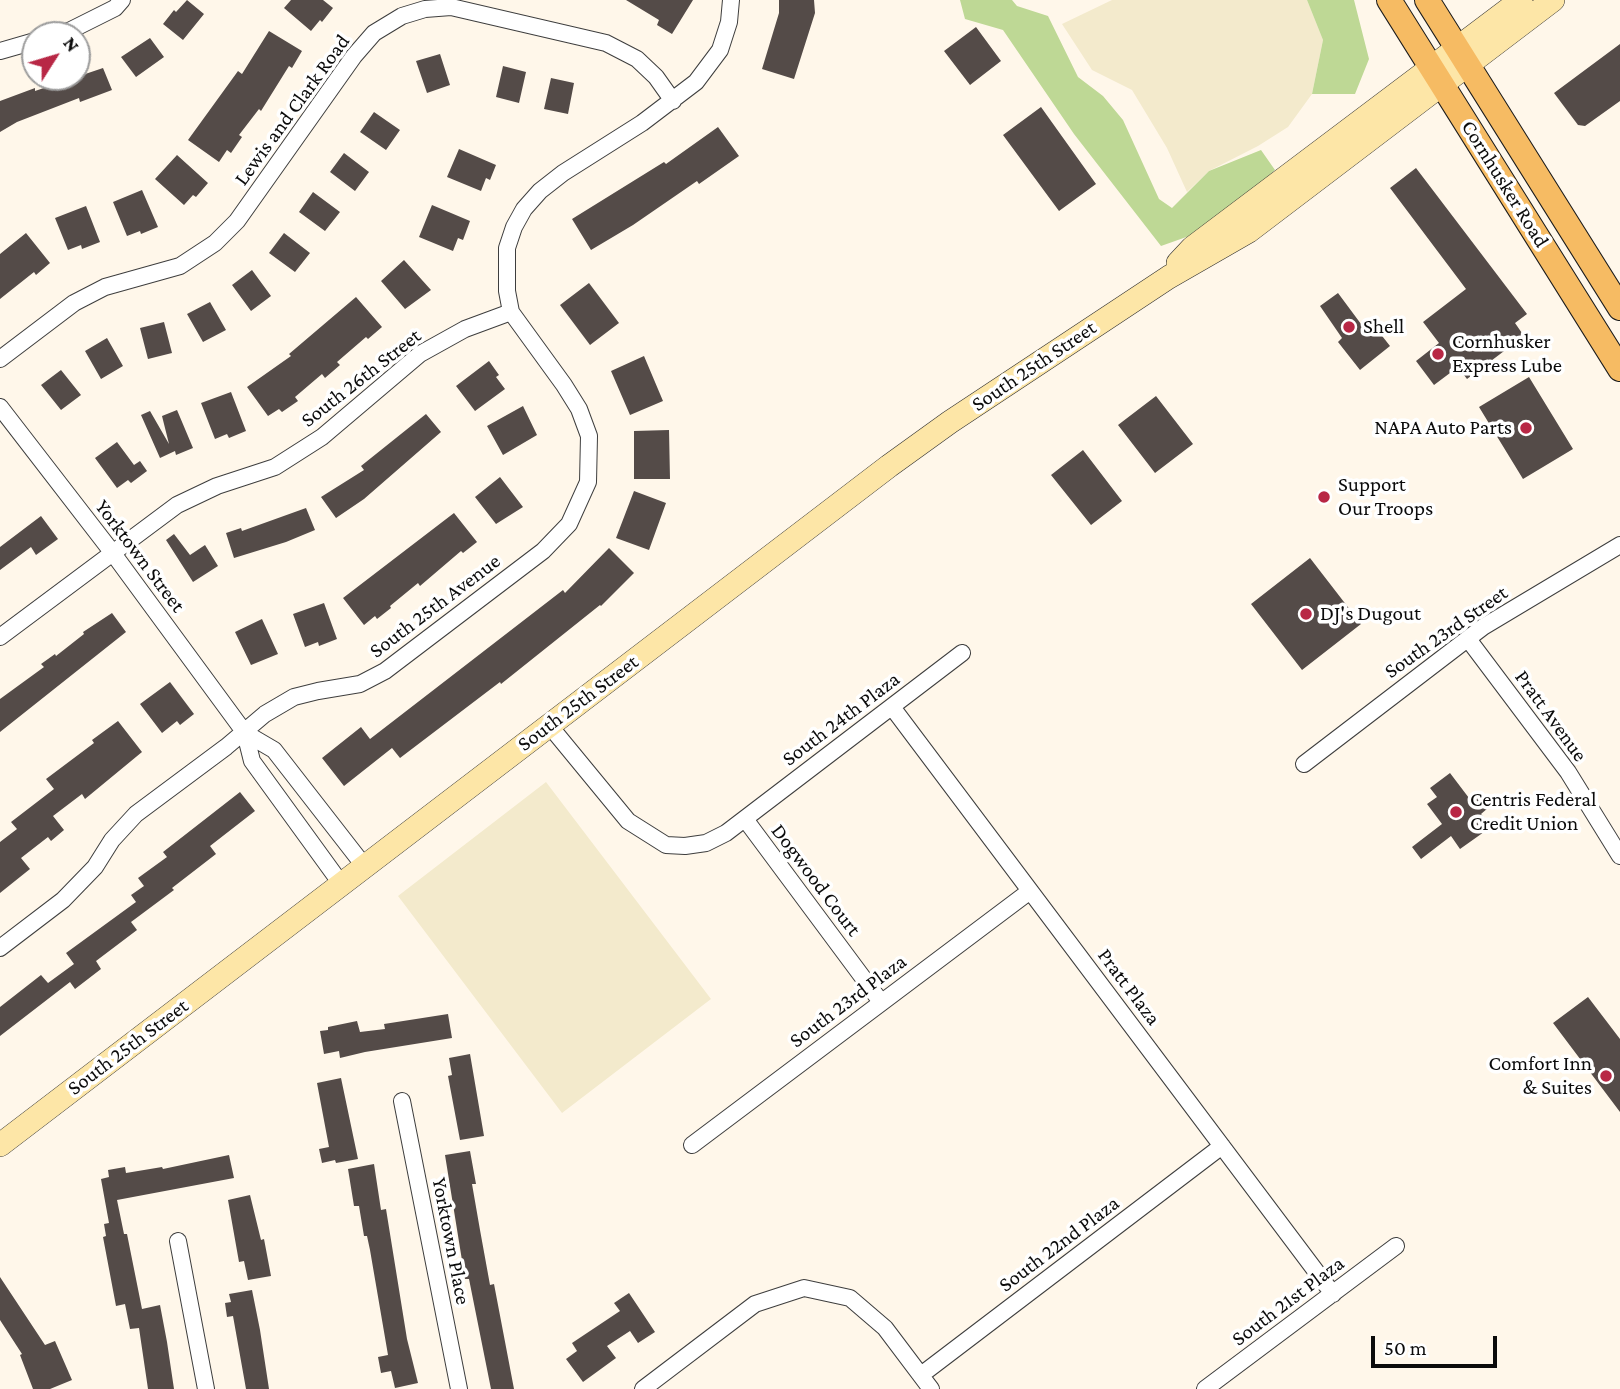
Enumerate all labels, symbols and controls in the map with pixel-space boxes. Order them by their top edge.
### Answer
north arrow [21,21,91,91]
street label: Lewis and Clark Road [229,30,355,190]
text: N [59,33,84,56]
street label: Cornhusker Road [1456,116,1554,252]
place label: Shell [1363,314,1404,340]
street label: South 25th Street [967,315,1101,417]
marker: Shell [1341,319,1357,335]
street label: South 26th Street [296,323,426,433]
place label: Cornhusker Express Lube [1452,329,1562,379]
marker: Cornhusker Express Lube [1430,346,1446,362]
place label: NAPA Auto Parts [1374,415,1512,441]
marker: NAPA Auto Parts [1518,420,1534,436]
place label: Support Our Troops [1338,472,1433,522]
marker: Support Our Troops [1316,489,1332,505]
street label: Yorktown Street [89,495,191,617]
street label: South 25th Avenue [365,549,505,663]
street label: South 23rd Street [1379,580,1513,684]
place label: DJ's Dugout [1320,601,1421,627]
marker: DJ's Dugout [1298,606,1314,622]
street label: South 25th Street [513,649,643,757]
street label: Pratt Avenue [1509,665,1593,767]
street label: South 24th Plaza [777,667,905,771]
place label: Centris Federal Credit Union [1470,787,1597,837]
marker: Centris Federal Credit Union [1448,804,1464,820]
street label: Dogwood Court [766,819,866,941]
street label: Pratt Plaza [1092,944,1166,1030]
street label: South 23rd Plaza [785,949,911,1053]
street label: South 25th Street [63,993,193,1101]
place label: Comfort Inn & Suites [1489,1051,1592,1101]
marker: Comfort Inn & Suites [1598,1068,1614,1084]
street label: Yorktown Place [426,1175,476,1307]
street label: South 22nd Plaza [994,1191,1124,1297]
street label: South 21st Plaza [1227,1251,1349,1351]
scale bar [1375,1322,1501,1366]
text: 50 m [1384,1336,1427,1360]

